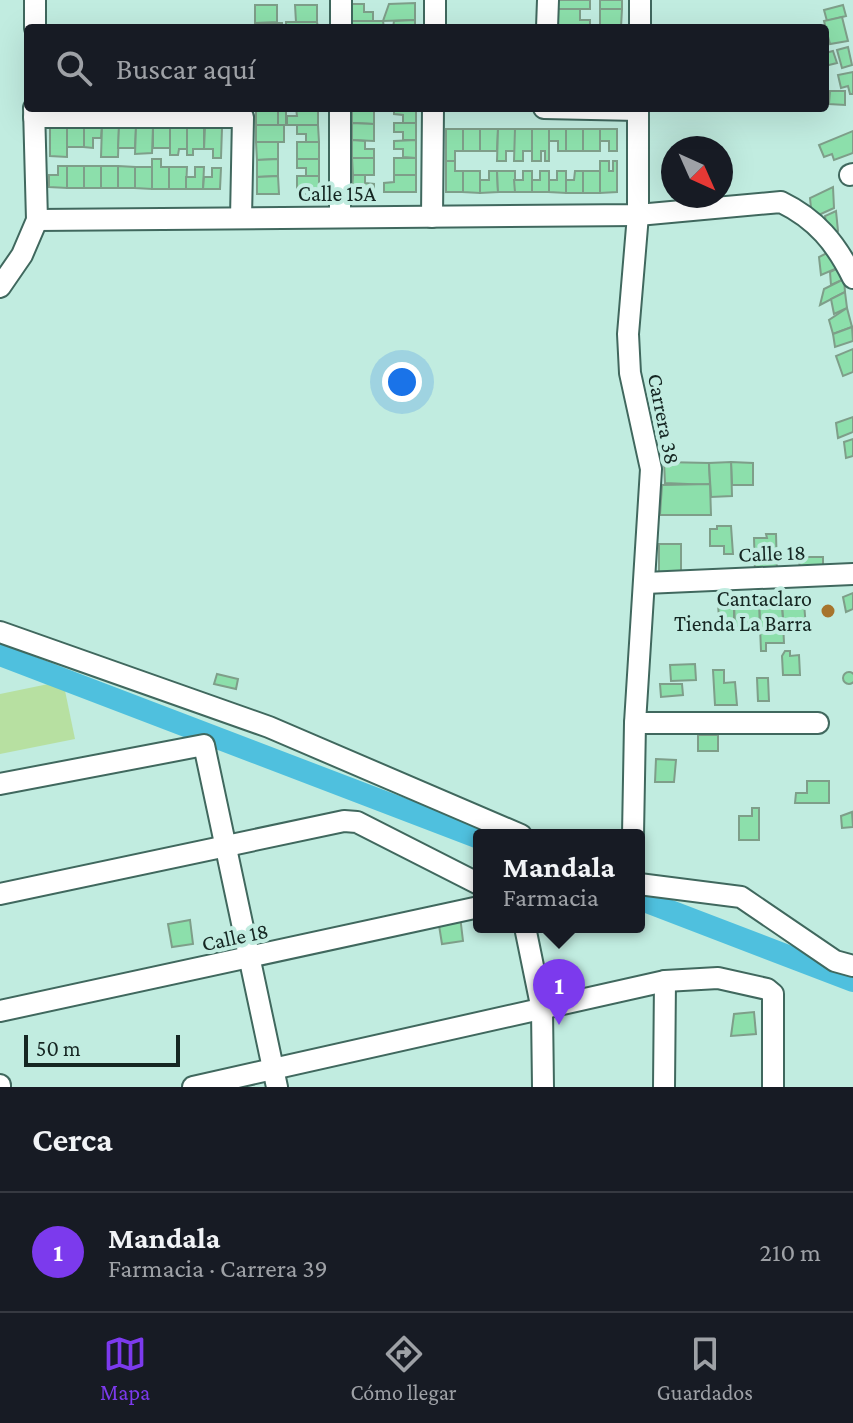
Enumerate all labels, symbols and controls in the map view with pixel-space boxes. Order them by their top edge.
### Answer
search box [24,24,829,112]
icon: search [52,46,96,90]
text: Buscar aquí [116,52,256,85]
north arrow [661,136,733,208]
street label: Calle 15A [298,181,377,206]
your location [382,362,422,402]
street label: Carrera 38 [643,372,685,466]
street label: Calle 18 [738,539,806,567]
place label: Cantaclaro Tienda La Barra [674,586,812,636]
marker: Cantaclaro Tienda La Barra [819,602,837,620]
popup [473,829,645,933]
text: Mandala [503,850,615,883]
text: Farmacia [503,883,599,912]
street label: Calle 18 [199,918,271,956]
pin: 1 [533,959,585,1025]
scale bar [24,1031,180,1067]
text: 50 m [36,1036,81,1061]
text: Cerca [32,1121,113,1158]
text: Mandala [108,1221,220,1254]
text: 1 [53,1238,63,1267]
text: 210 m [760,1238,821,1267]
text: Farmacia · Carrera 39 [108,1254,328,1283]
tab: Mapa [100,1332,150,1405]
tab: Cómo llegar [350,1332,457,1405]
tab: Guardados [657,1332,753,1405]

